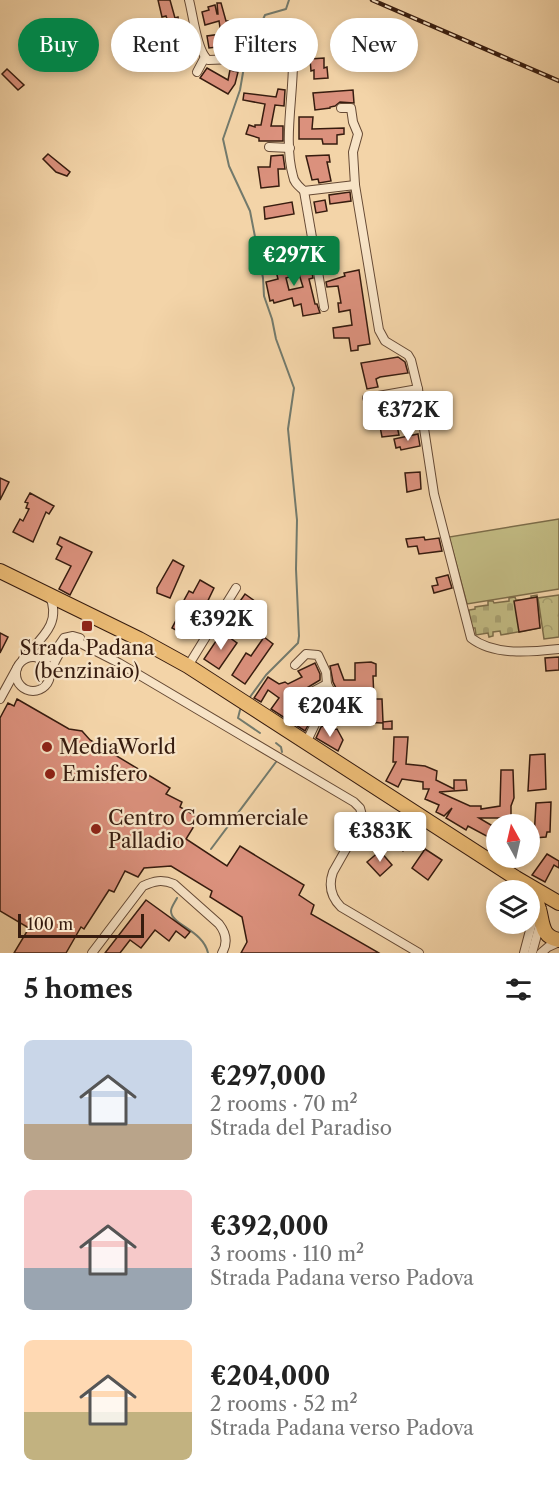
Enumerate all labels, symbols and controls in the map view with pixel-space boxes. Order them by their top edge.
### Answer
chip: Buy [18,18,99,72]
chip: Rent [111,18,201,72]
chip: Filters [213,18,318,72]
chip: New [330,18,418,72]
pin: €297K [252,236,336,287]
text: €297K [263,243,325,267]
pin: €372K [366,391,450,442]
text: €372K [377,398,439,422]
pin: €392K [179,600,263,651]
text: €392K [189,607,253,631]
marker: Strada Padana (benzinaio) [80,619,94,633]
place label: Strada Padana (benzinaio) [19,636,155,683]
pin: €204K [288,687,372,738]
text: €204K [297,694,363,718]
place label: MediaWorld [59,735,176,759]
marker: MediaWorld [40,740,54,754]
place label: Emisfero [62,762,148,786]
marker: Emisfero [43,767,57,781]
place label: Centro Commerciale Palladio [108,806,309,853]
pin: €383K [338,812,422,863]
north arrow [486,814,540,868]
map controls [486,814,540,934]
text: €383K [348,819,412,843]
marker: Centro Commerciale Palladio [89,822,103,836]
button: layers [486,880,540,934]
scale bar [18,911,144,938]
text: 100 m [27,914,73,934]
text: 5 homes [24,973,133,1005]
icon: filters [502,973,535,1006]
text: €297,000 [210,1060,326,1092]
icon: home [72,1064,144,1136]
text: 2 rooms · 70 m² [210,1092,358,1116]
text: Strada del Paradiso [210,1116,392,1140]
text: €392,000 [210,1210,329,1242]
icon: home [72,1214,144,1286]
text: 3 rooms · 110 m² [210,1242,364,1266]
text: Strada Padana verso Padova [210,1266,474,1290]
text: €204,000 [210,1360,330,1392]
icon: home [72,1364,144,1436]
text: 2 rooms · 52 m² [210,1392,358,1416]
text: Strada Padana verso Padova [210,1416,474,1440]

